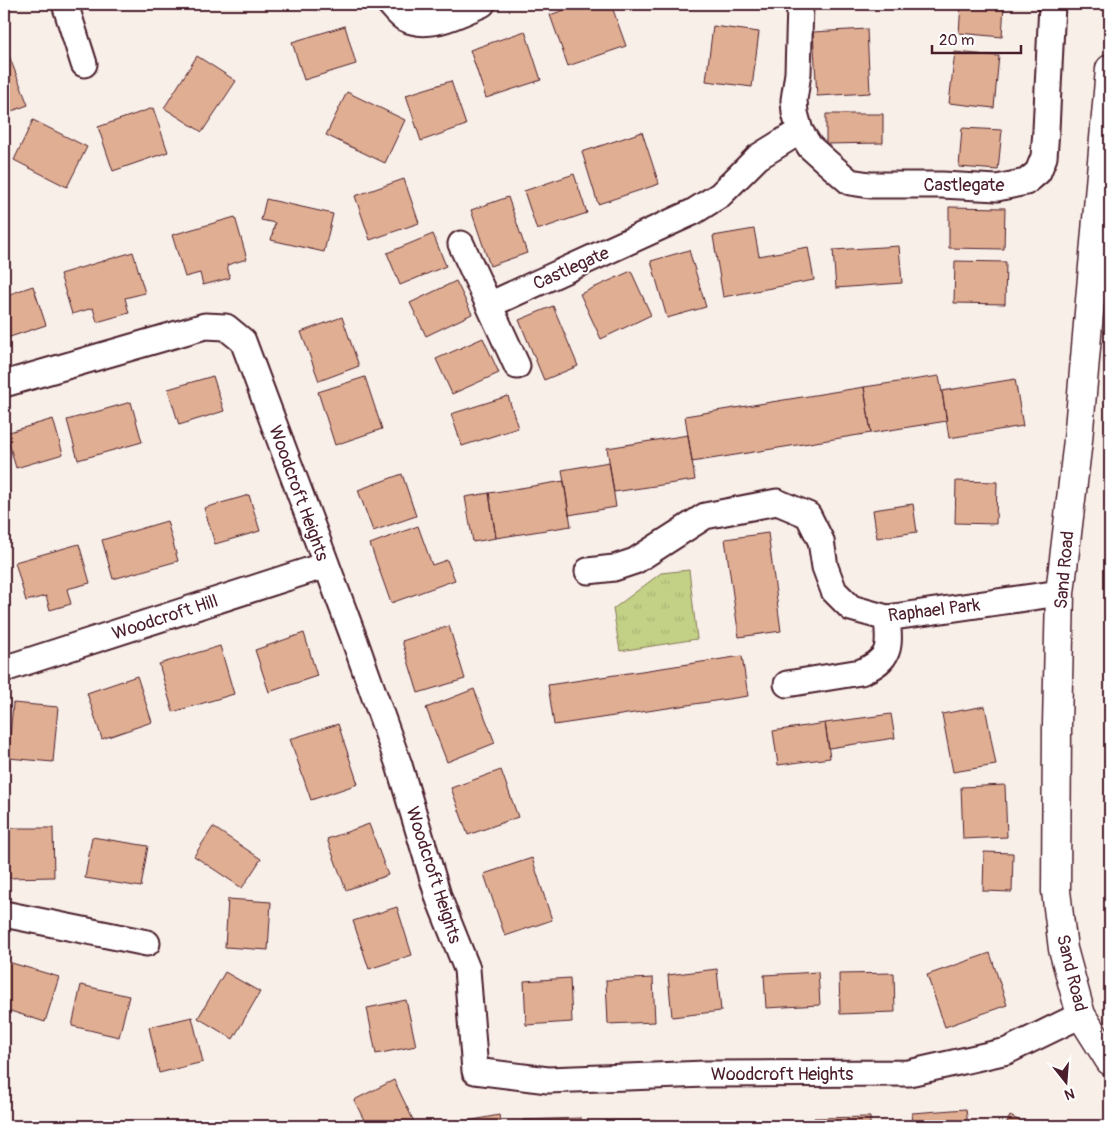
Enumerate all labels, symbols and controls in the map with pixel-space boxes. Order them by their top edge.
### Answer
scale bar [932,22,1020,54]
text: 20 m [939,31,974,50]
street label: Castlegate [924,174,1005,197]
street label: Castlegate [530,241,613,295]
street label: Woodcroft Heights [263,422,334,564]
street label: Sand Road [1050,530,1079,610]
street label: Woodcroft Hill [109,590,221,645]
street label: Raphael Park [887,593,982,628]
street label: Woodcroft Heights [401,804,466,947]
street label: Sand Road [1051,932,1092,1014]
north arrow [1042,1058,1092,1108]
street label: Woodcroft Heights [711,1063,853,1086]
text: N [1063,1084,1077,1103]

